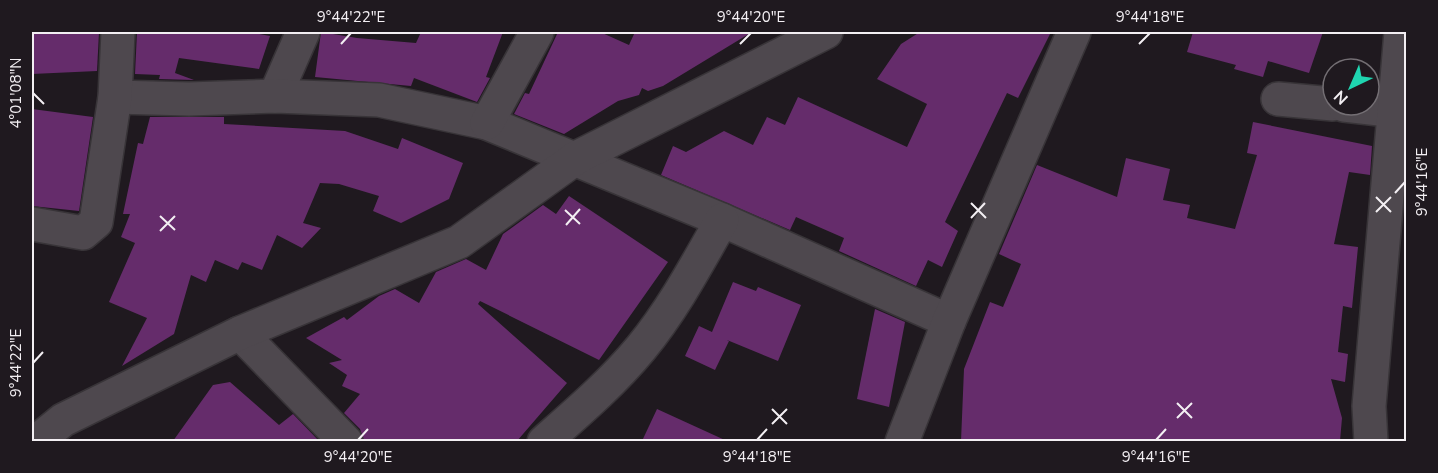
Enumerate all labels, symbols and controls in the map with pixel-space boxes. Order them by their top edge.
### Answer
text: 9°44'22"E [317,7,385,27]
text: 9°44'20"E [717,7,785,27]
text: 9°44'18"E [1116,7,1184,27]
north arrow [1321,57,1381,117]
text: 4°01'08"N [6,58,26,128]
text: N [1329,85,1353,109]
text: 9°44'16"E [1412,148,1432,216]
text: 9°44'22"E [6,329,26,397]
text: 9°44'20"E [324,447,392,467]
text: 9°44'18"E [723,447,791,467]
text: 9°44'16"E [1122,447,1190,467]

